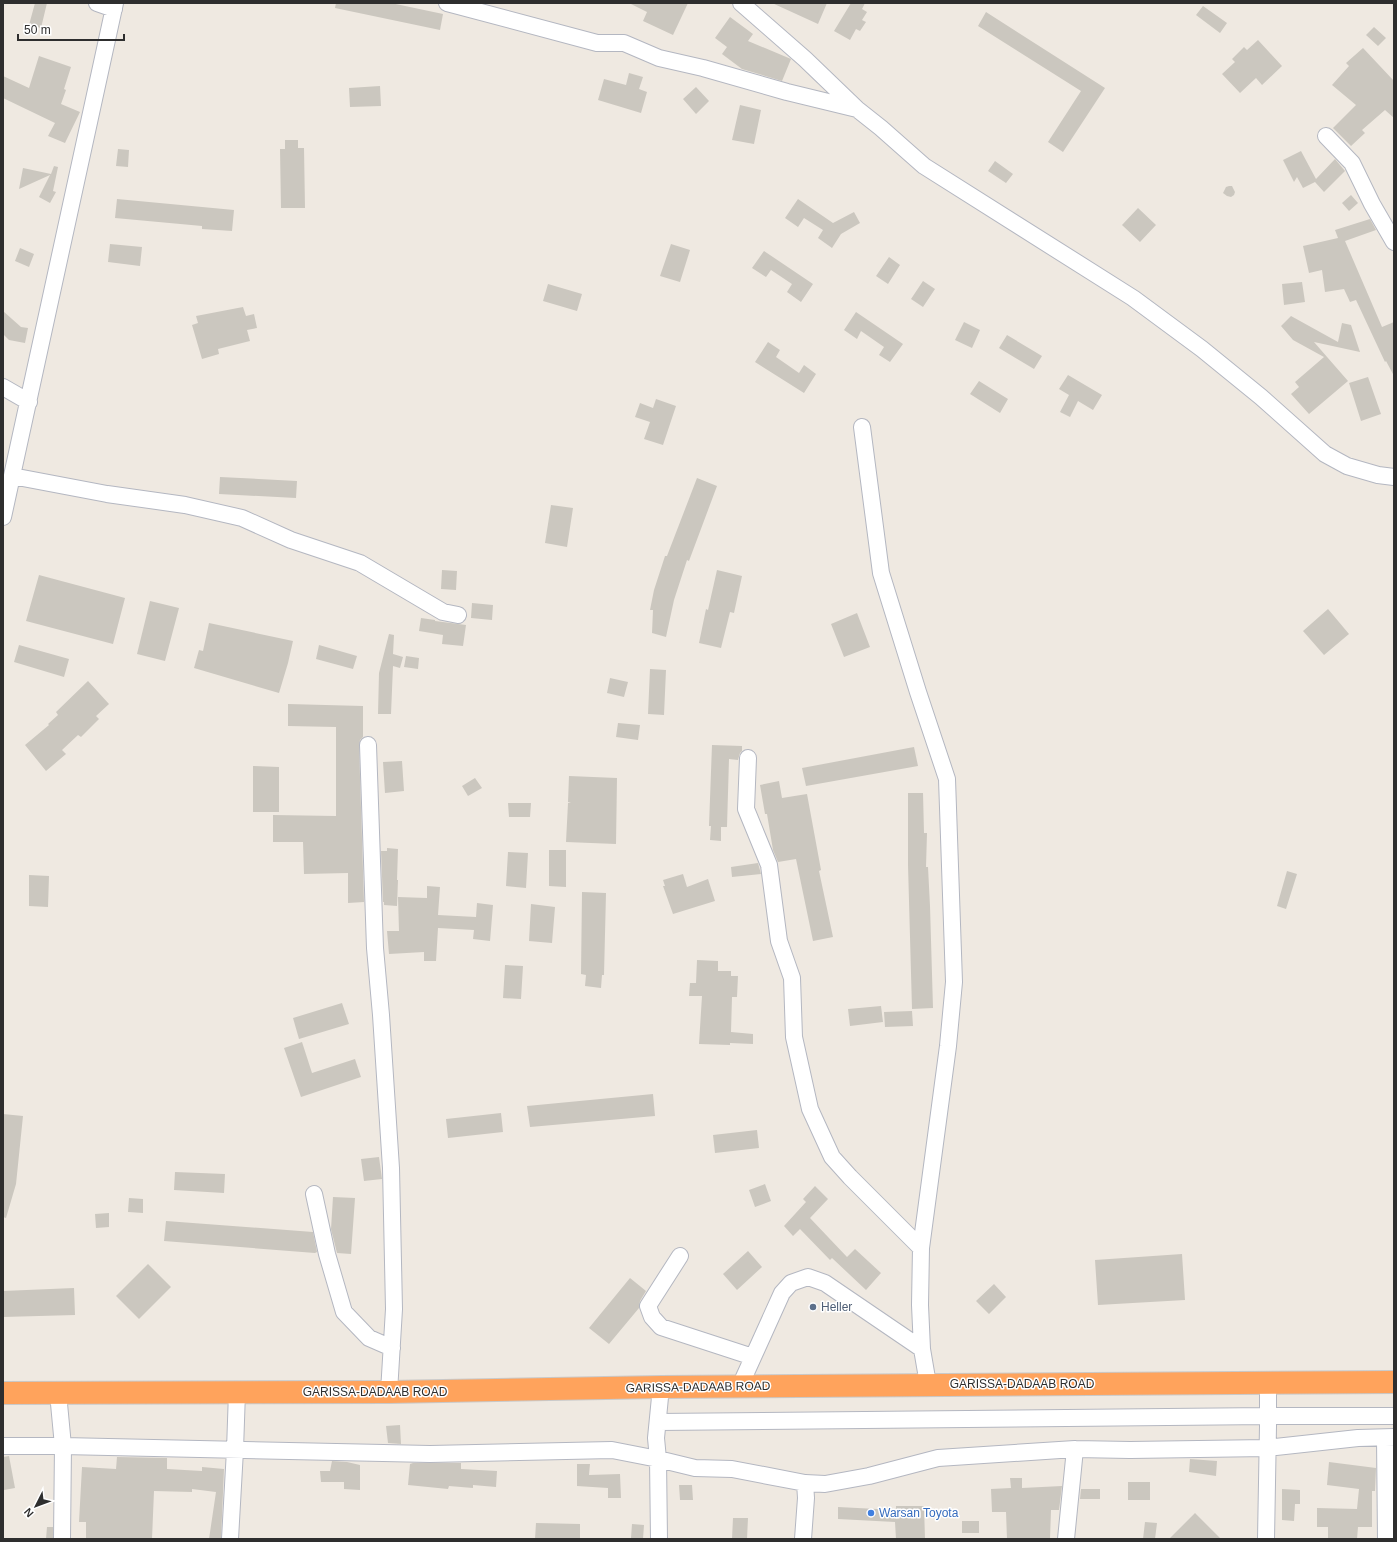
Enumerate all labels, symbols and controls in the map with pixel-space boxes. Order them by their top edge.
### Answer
scale bar [18,16,124,42]
text: 50 m [24,23,51,37]
place label: Heller [821,1300,852,1314]
marker: Heller [808,1302,818,1312]
street label: GARISSA-DADAAB ROAD [950,1377,1095,1391]
street label: GARISSA-DADAAB ROAD [626,1379,771,1395]
street label: GARISSA-DADAAB ROAD [303,1385,448,1399]
north arrow [16,1486,56,1526]
text: N [21,1506,36,1520]
place label: Warsan Toyota [879,1506,959,1520]
marker: Warsan Toyota [866,1508,876,1518]

